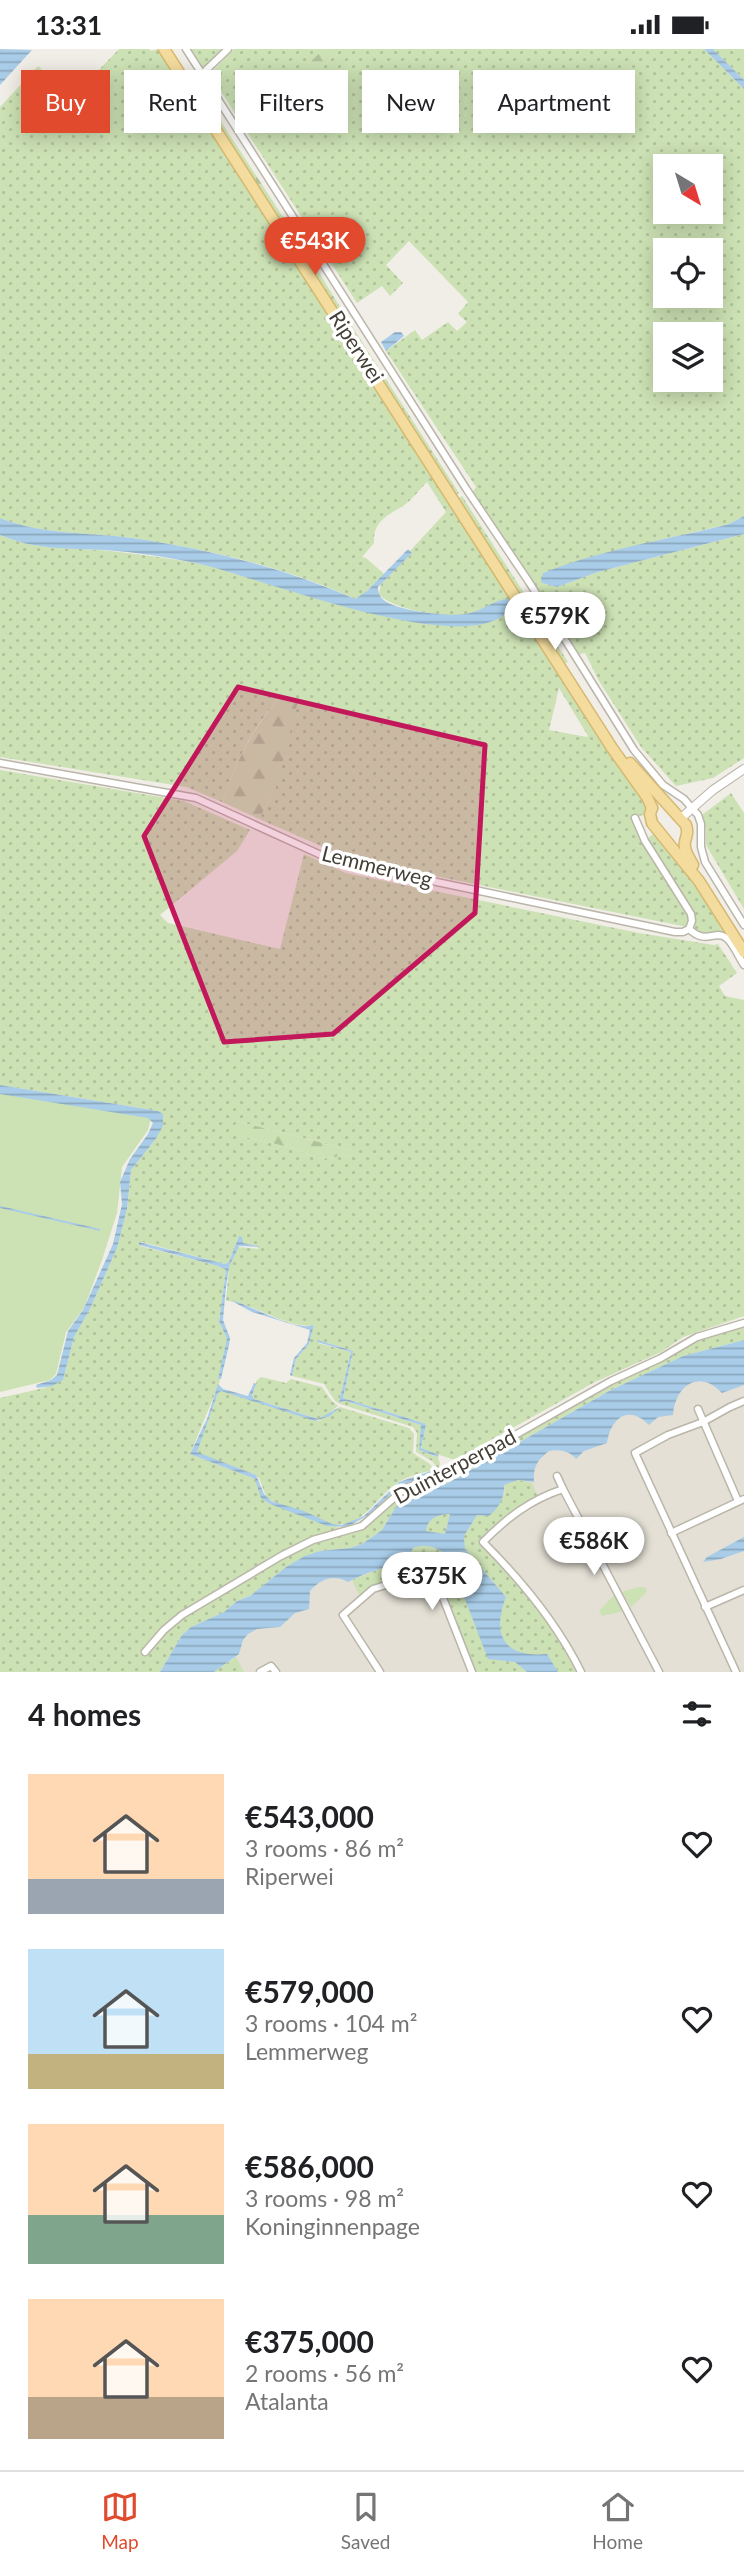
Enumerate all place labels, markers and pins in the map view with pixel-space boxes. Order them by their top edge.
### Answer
pin: €543K [266,217,364,277]
pin: €579K [506,593,604,652]
pin: €586K [545,1517,643,1577]
pin: €375K [383,1553,481,1612]

